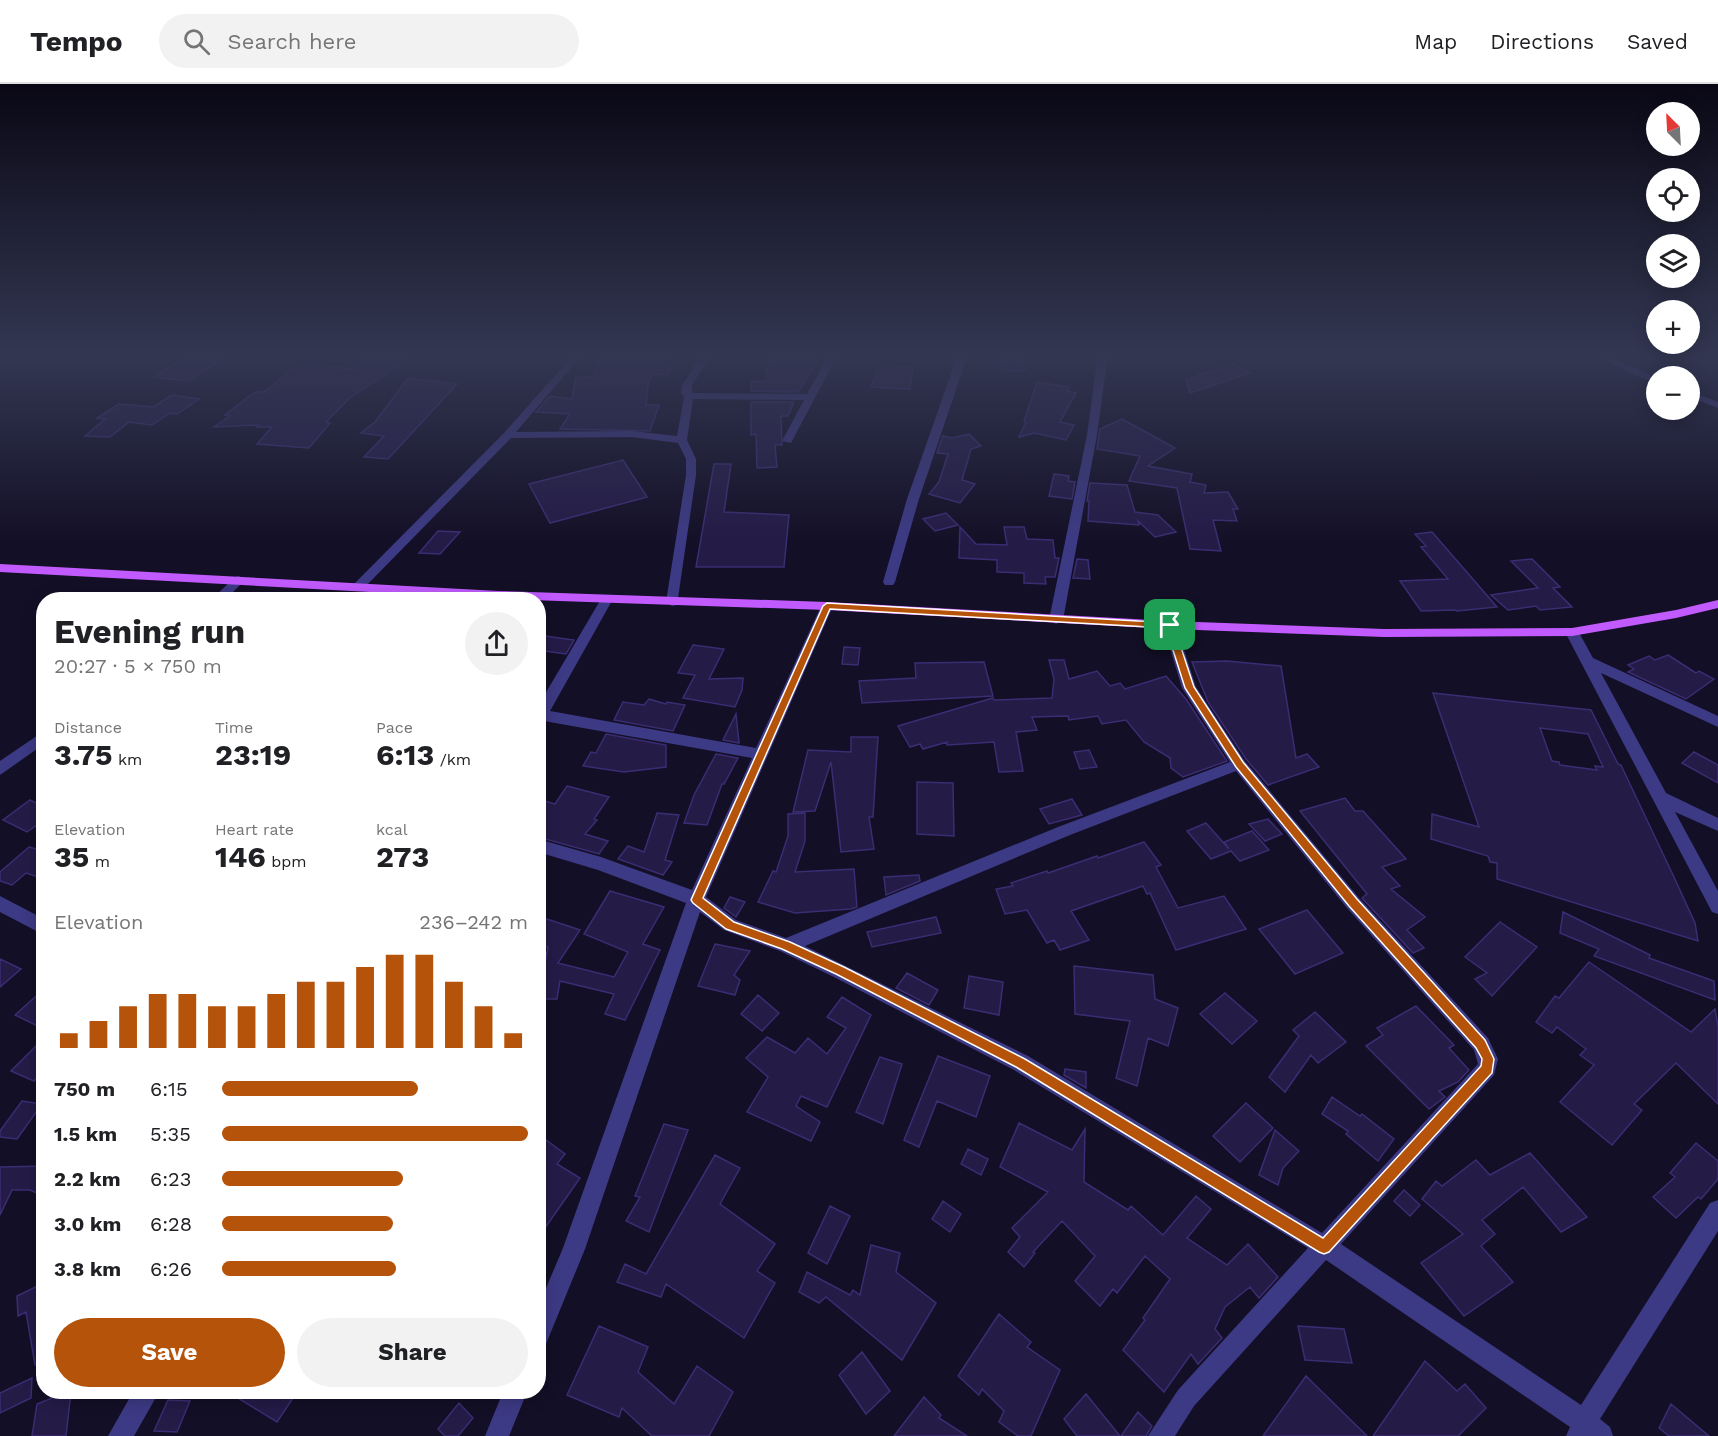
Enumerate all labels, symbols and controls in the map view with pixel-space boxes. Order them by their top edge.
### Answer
search box [159,14,579,68]
text: Tempo [30,25,123,58]
icon: search [180,25,213,58]
text: Search here [228,29,357,54]
text: Map [1414,29,1457,54]
text: Directions [1490,29,1594,54]
text: Saved [1627,29,1688,54]
north arrow [1646,102,1700,156]
map controls [1646,102,1700,420]
button: locate [1646,168,1700,222]
button: layers [1646,234,1700,288]
button: + [1646,300,1700,354]
button: − [1646,366,1700,420]
pin [1144,599,1195,650]
icon: arrive [1153,608,1186,641]
text: Evening run [54,612,245,651]
button: share [465,612,528,675]
text: 20:27 · 5 × 750 m [54,654,222,678]
text: Distance [54,718,122,737]
text: Time [215,718,253,737]
text: Pace [376,718,413,737]
text: 3.75 [54,737,112,772]
text: 23:19 [215,737,291,772]
text: 6:13 [376,737,434,772]
text: km [112,750,142,769]
text: /km [434,750,471,769]
text: Elevation [54,820,125,839]
text: Heart rate [215,820,294,839]
text: kcal [376,820,408,839]
text: 35 [54,839,89,874]
text: 146 [215,839,266,874]
text: 273 [376,839,429,874]
text: m [89,852,110,871]
text: bpm [266,852,307,871]
text: Elevation [54,910,143,934]
text: 236–242 m [419,910,528,934]
text: 750 m [54,1077,115,1101]
text: 6:15 [150,1077,188,1101]
text: 1.5 km [54,1122,117,1146]
text: 5:35 [150,1122,191,1146]
text: 2.2 km [54,1167,121,1191]
text: 6:23 [150,1167,191,1191]
text: 3.0 km [54,1212,121,1236]
text: 6:28 [150,1212,192,1236]
text: 3.8 km [54,1257,121,1281]
text: 6:26 [150,1257,192,1281]
button: Save [54,1318,285,1387]
button: Share [297,1318,528,1387]

